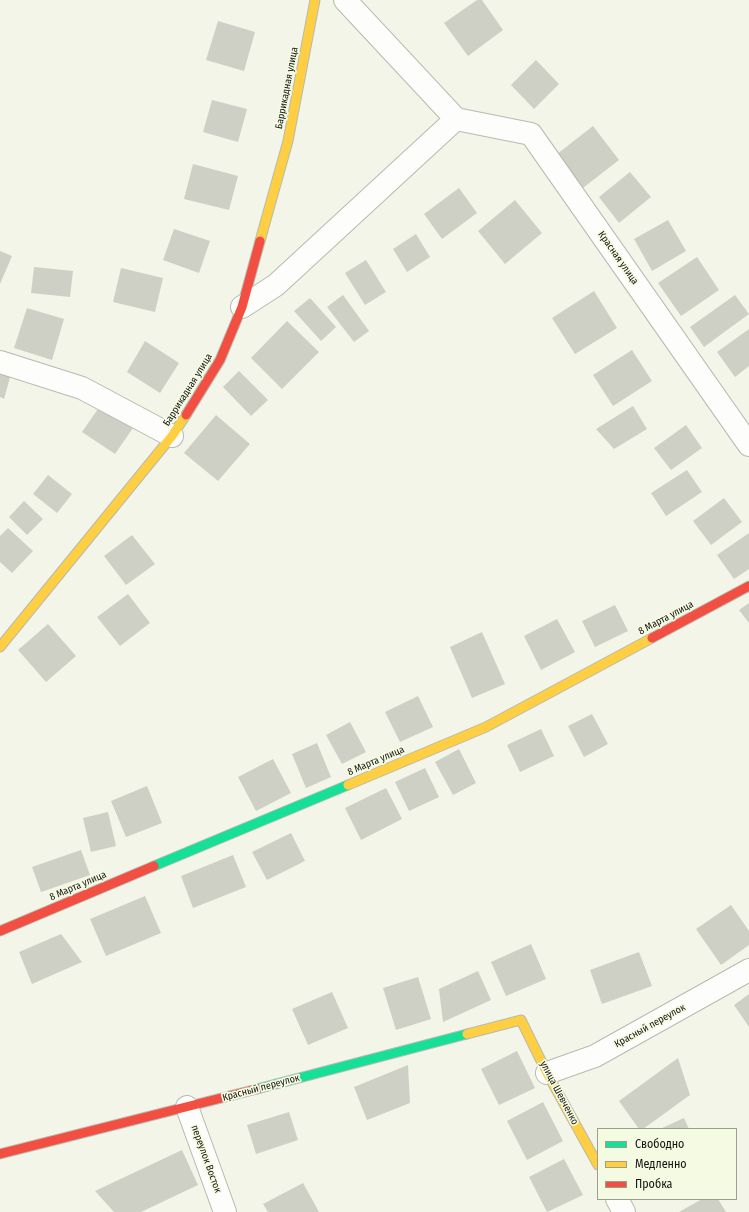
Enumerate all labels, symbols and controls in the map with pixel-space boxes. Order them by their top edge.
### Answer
street label: Баррикадная улица [273,46,301,130]
street label: Красная улица [595,229,641,287]
street label: Баррикадная улица [161,352,215,428]
street label: 8 Марта улица [636,599,696,637]
street label: 8 Марта улица [346,744,406,778]
street label: 8 Марта улица [48,869,108,903]
street label: Красный переулок [612,1002,688,1050]
street label: улица Шевченко [537,1059,581,1127]
street label: Красный переулок [221,1072,301,1104]
street label: переулок Восток [188,1124,224,1194]
legend [597,1128,737,1200]
text: Свободно [635,1137,684,1151]
text: Медленно [635,1157,687,1171]
text: Пробка [635,1177,673,1191]

